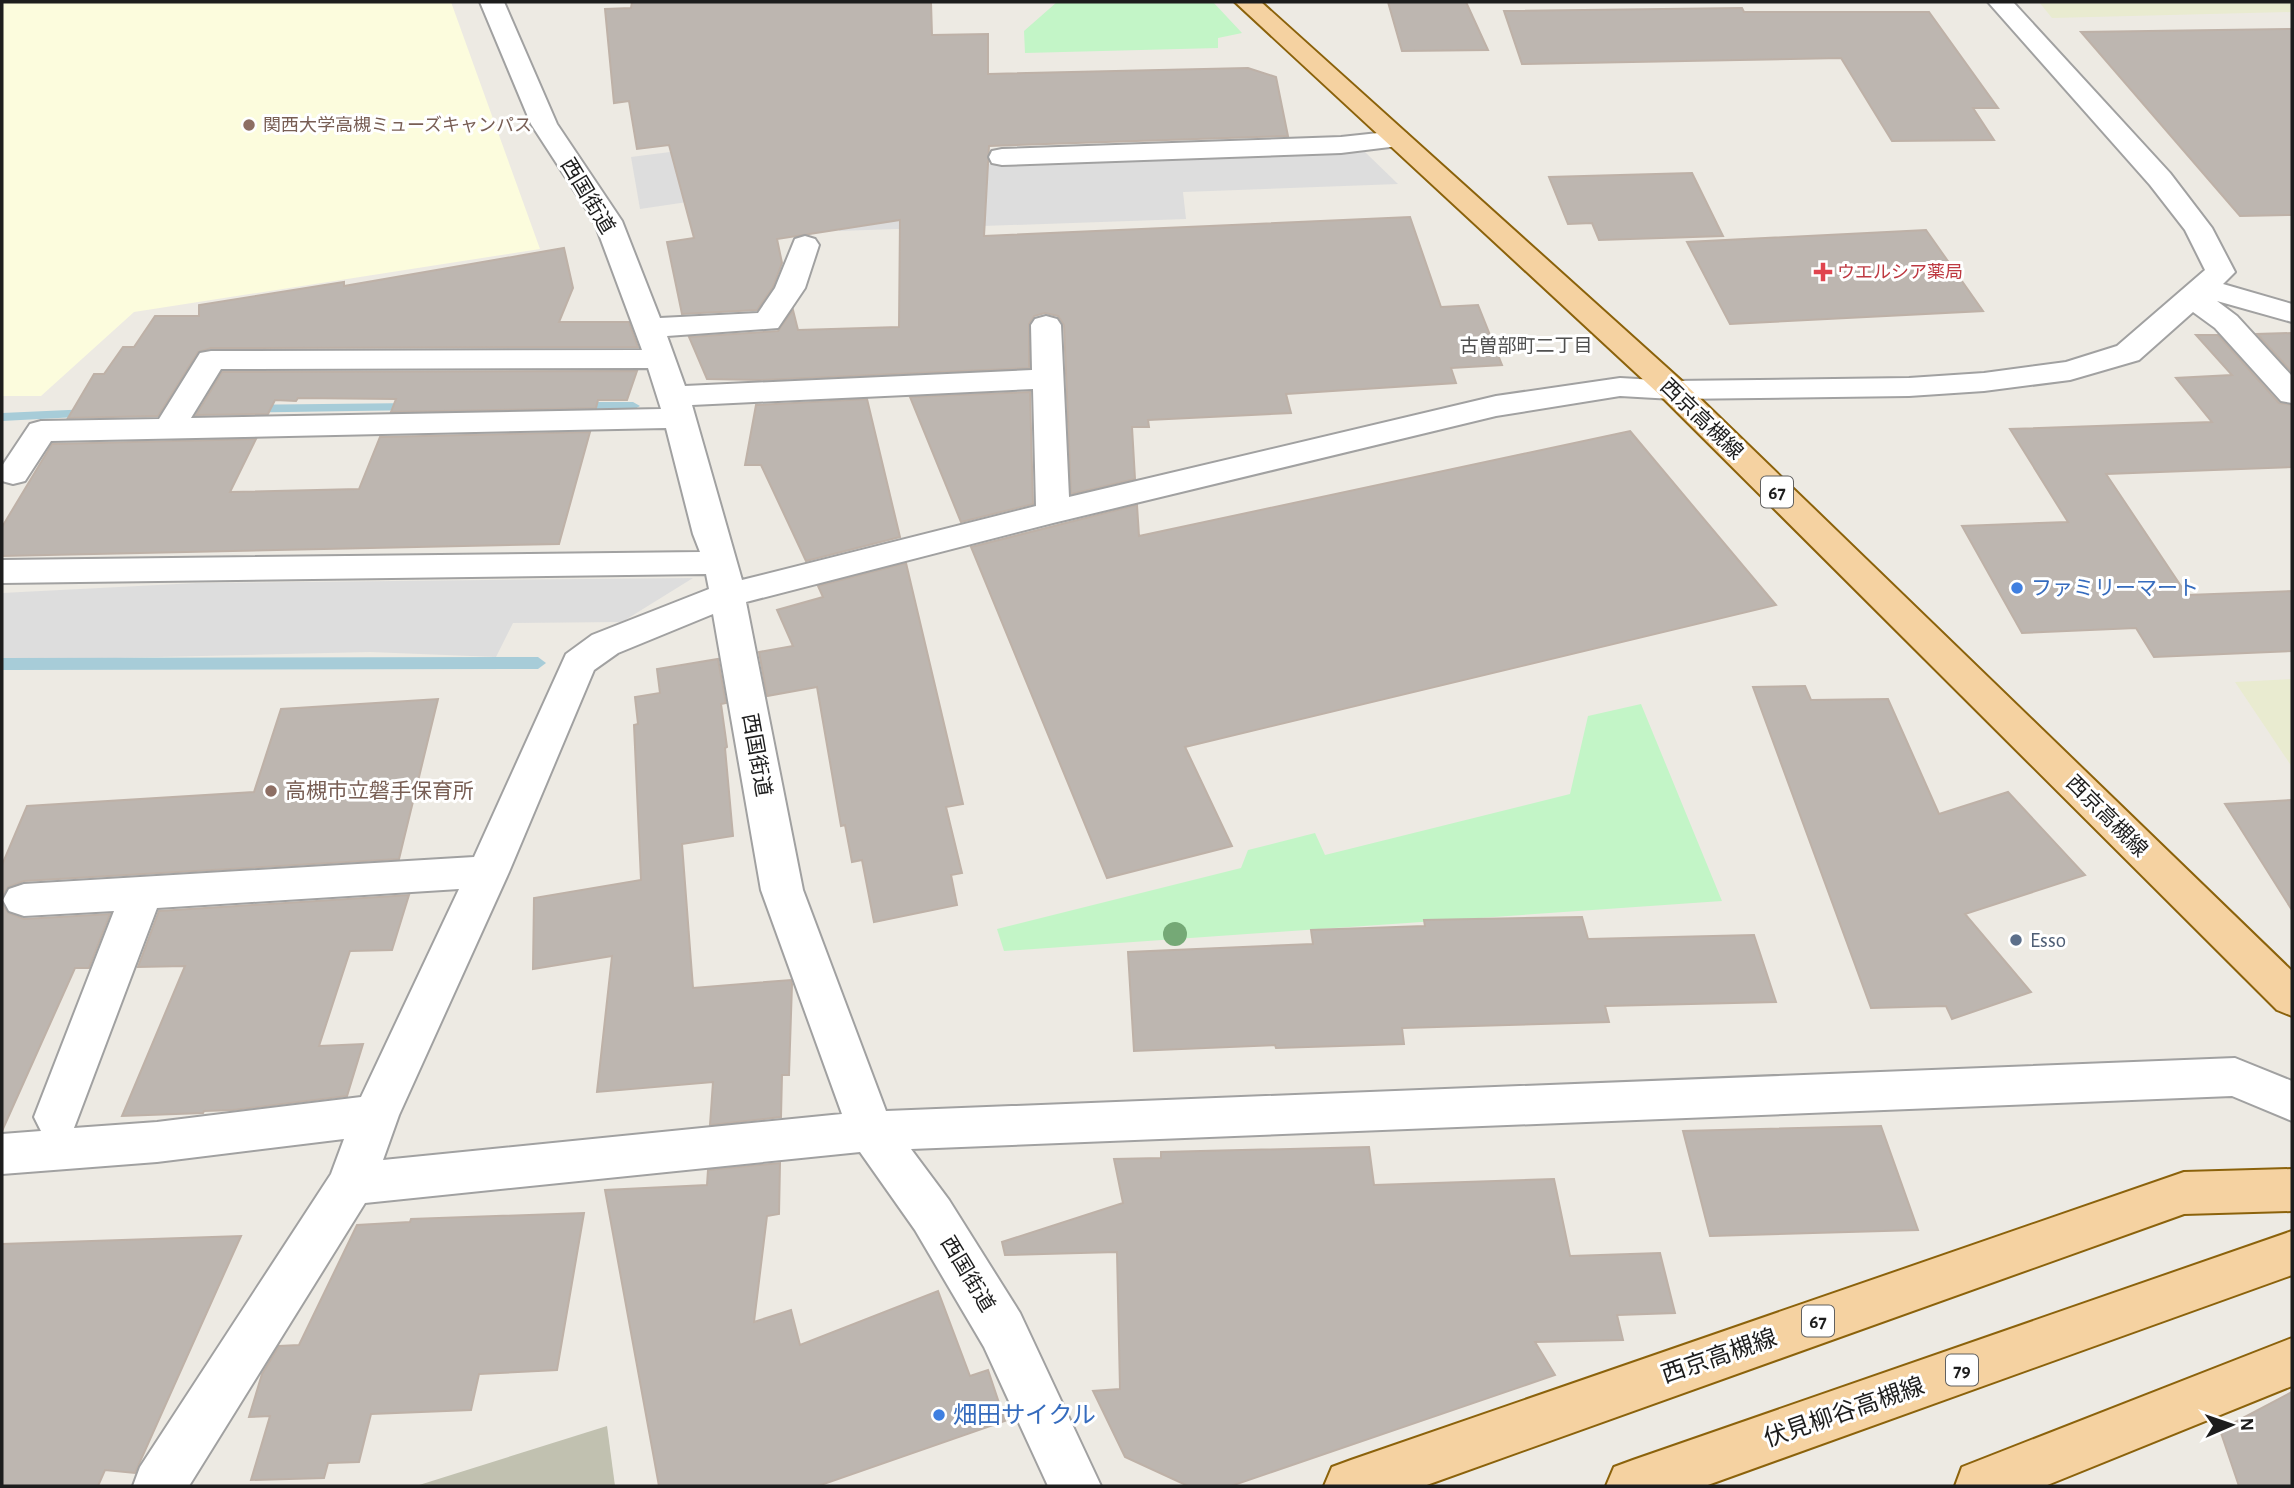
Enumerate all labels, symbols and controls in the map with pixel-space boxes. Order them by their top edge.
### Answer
place label: 関西大学高槻ミューズキャンパス [263,115,532,135]
marker: 関西大学高槻ミューズキャンパス [241,117,257,133]
street label: 西国街道 [557,154,619,238]
place label: ウエルシア薬局 [1837,263,1963,282]
marker: ウエルシア薬局 [1815,264,1831,280]
district label: 古曽部町二丁目 [1459,335,1593,356]
street label: 西京高槻線 [1657,375,1747,463]
road number: 67 [1761,477,1793,508]
place label: ファミリーマート [2031,578,2199,599]
marker: ファミリーマート [2009,580,2025,596]
street label: 西国街道 [739,712,775,798]
street label: 西京高槻線 [2062,771,2152,861]
place label: 高槻市立磐手保育所 [285,780,474,802]
marker: 高槻市立磐手保育所 [263,783,279,799]
place label: Esso [2030,930,2066,951]
marker: Esso [2008,932,2024,948]
street label: 西国街道 [937,1232,999,1316]
road number: 67 [1802,1306,1834,1336]
street label: 西京高槻線 [1658,1324,1780,1388]
road number: 79 [1946,1354,1978,1386]
street label: 伏見柳谷高槻線 [1760,1372,1928,1452]
north arrow [2196,1390,2266,1460]
place label: 畑田サイクル [953,1403,1096,1428]
marker: 畑田サイクル [931,1407,947,1423]
text: N [2237,1418,2256,1431]

